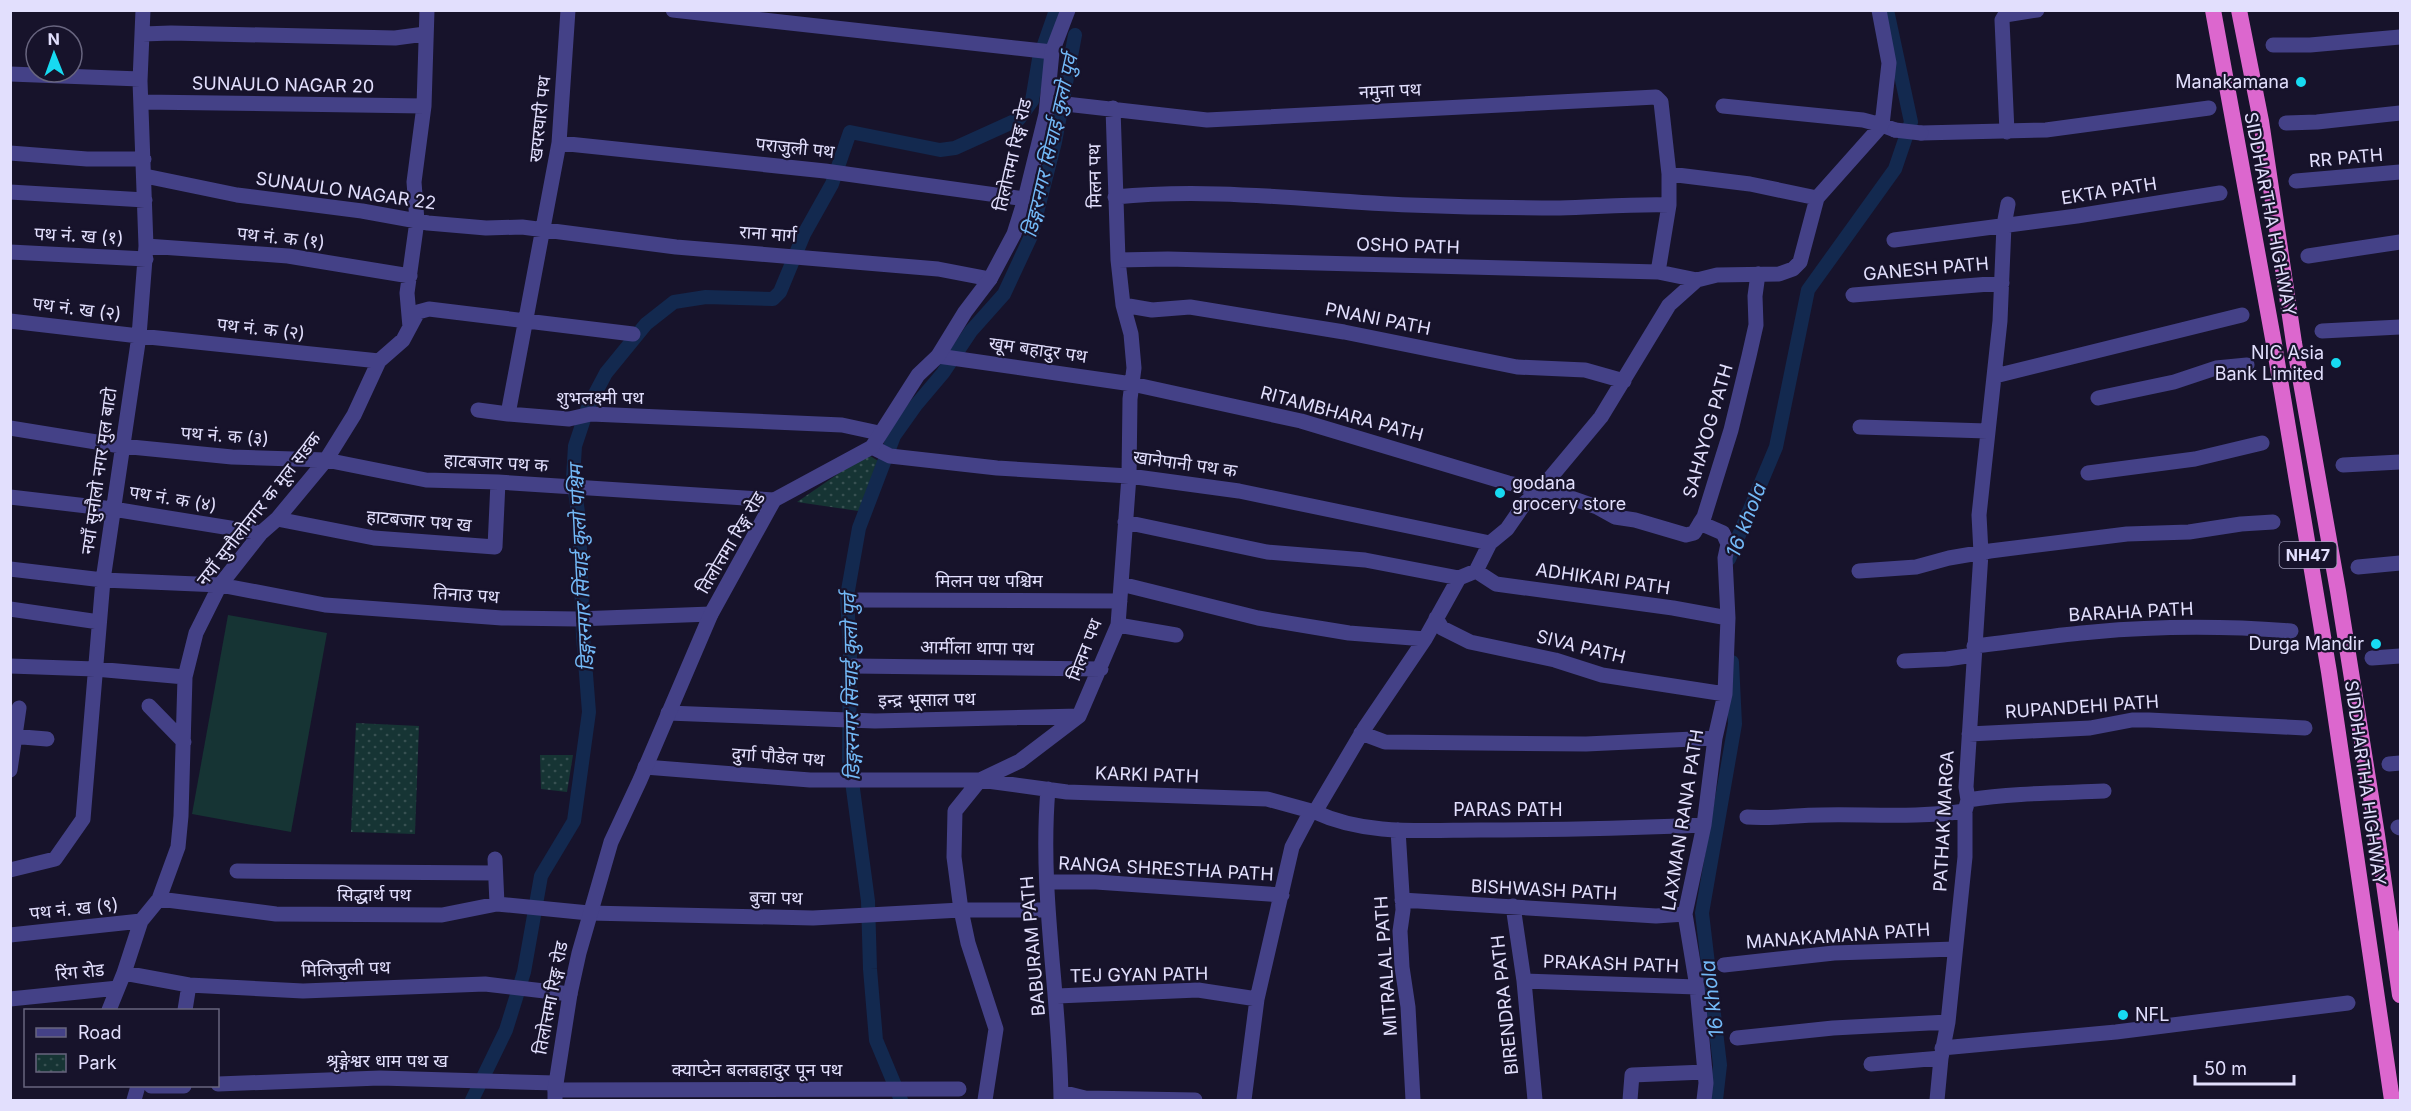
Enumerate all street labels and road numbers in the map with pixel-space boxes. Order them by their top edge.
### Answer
street label: SUNAULO NAGAR 20 [192,72,374,97]
street label: खयरघारी पथ [525,74,555,163]
street label: नमुना पथ [1358,78,1422,105]
street label: तिलोत्तमा रिङ्ग रोड [989,96,1036,213]
street label: SIDDHARTHA HIGHWAY [2240,110,2301,318]
street label: पराजुली पथ [754,133,836,164]
street label: मिलन पथ [1083,143,1106,208]
street label: RR PATH [2308,144,2384,171]
street label: SUNAULO NAGAR 22 [255,167,438,214]
street label: EKTA PATH [2060,173,2158,208]
street label: राना मार्ग [739,221,798,246]
street label: पथ नं. क (१) [236,222,326,253]
street label: पथ नं. ख (१) [34,223,124,248]
street label: OSHO PATH [1356,233,1460,258]
street label: GANESH PATH [1862,253,1990,284]
street label: पथ नं. ख (२) [31,293,123,324]
street label: PNANI PATH [1324,298,1433,339]
street label: पथ नं. क (२) [216,313,306,344]
street label: खूम बहादुर पथ [987,332,1089,369]
street label: SAHAYOG PATH [1678,361,1737,500]
street label: RITAMBHARA PATH [1258,382,1426,445]
street label: नयाँ सुनौलो नगर मुल बाटो [76,386,123,556]
street label: शुभलक्ष्मी पथ [556,387,644,410]
street label: पथ नं. क (३) [180,422,270,449]
street label: नयाँ सुनौलोनगर क मूल सडक [192,427,327,591]
street label: खानेपानी पथ क [1132,446,1239,481]
street label: हाटबजार पथ क [443,449,550,476]
street label: पथ नं. क (४) [128,481,218,516]
street label: तिलोत्तमा रिङ्ग रोड [692,488,769,597]
street label: हाटबजार पथ ख [366,505,473,536]
road number: NH47 [2280,542,2336,568]
street label: ADHIKARI PATH [1534,559,1672,598]
street label: मिलन पथ पश्चिम [935,570,1044,591]
street label: तिनाउ पथ [432,582,500,607]
street label: BARAHA PATH [2068,598,2194,625]
street label: मिलन पथ [1063,616,1106,684]
street label: SIVA PATH [1534,625,1628,668]
street label: आर्मीला थापा पथ [920,636,1034,659]
street label: SIDDHARTHA HIGHWAY [2341,679,2390,887]
street label: इन्द्र भूसाल पथ [878,688,976,713]
street label: RUPANDEHI PATH [2004,691,2160,722]
street label: LAXMAN RANA PATH [1658,728,1707,912]
street label: दुर्गा पौडेल पथ [731,743,826,772]
street label: PATHAK MARGA [1929,750,1958,892]
street label: KARKI PATH [1095,762,1199,787]
street label: PARAS PATH [1453,799,1563,820]
street label: RANGA SHRESTHA PATH [1058,852,1274,885]
street label: BABURAM PATH [1016,875,1049,1017]
street label: BISHWASH PATH [1470,875,1618,904]
street label: सिद्धार्थ पथ [337,884,412,905]
street label: बुचा पथ [749,887,803,910]
street label: पथ नं. ख (९) [28,893,119,924]
street label: MITRALAL PATH [1370,895,1401,1037]
street label: MANAKAMANA PATH [1745,919,1931,952]
street label: BIRENDRA PATH [1487,934,1522,1076]
street label: तिलोत्तमा रिङ्ग रोड [529,939,572,1056]
street label: PRAKASH PATH [1543,951,1679,976]
street label: मिलिजुली पथ [301,956,392,983]
street label: रिंग रोड [55,958,106,984]
street label: TEJ GYAN PATH [1069,963,1209,986]
street label: श्रृङ्गेश्वर धाम पथ ख [326,1050,448,1073]
street label: क्याप्टेन बलबहादुर पून पथ [672,1059,843,1082]

